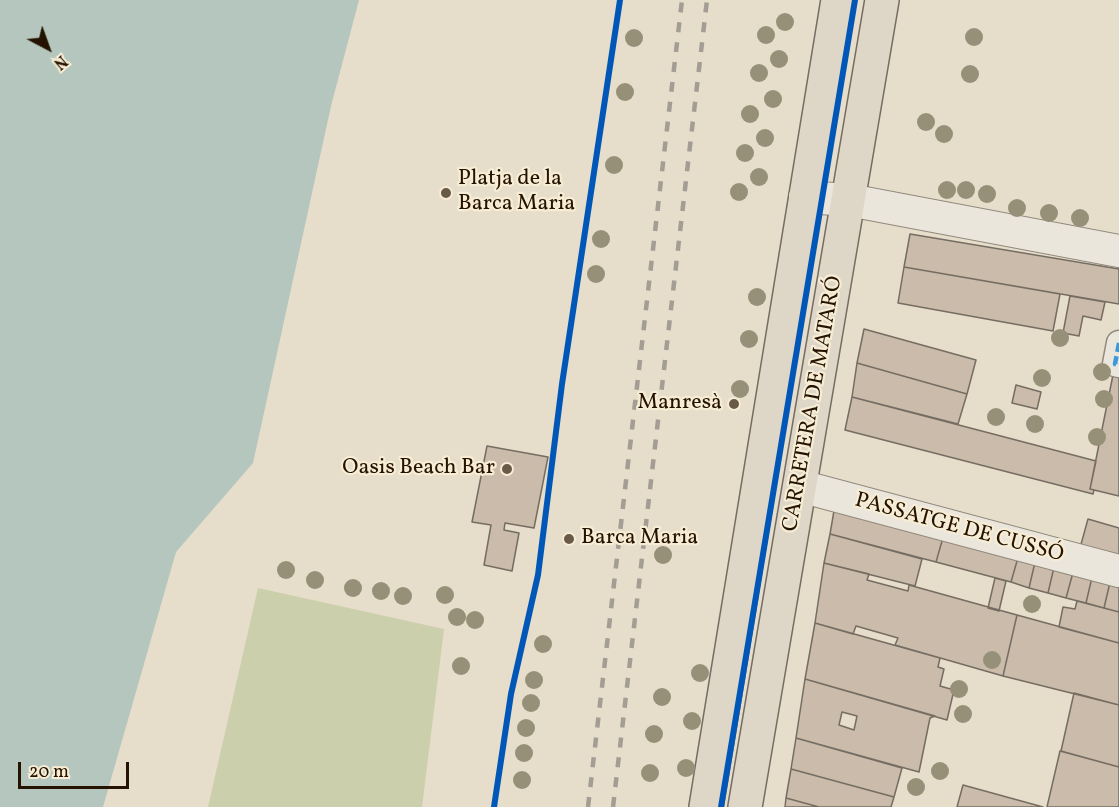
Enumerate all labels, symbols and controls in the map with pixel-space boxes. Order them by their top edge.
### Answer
north arrow [18,18,78,78]
text: N [48,49,71,74]
place label: Platja de la Barca Maria [458,167,575,218]
marker: Platja de la Barca Maria [439,186,453,200]
street label: CARRETERA DE MATARÓ [779,274,849,534]
place label: Manresà [637,391,722,417]
marker: Manresà [727,397,741,411]
place label: Oasis Beach Bar [342,456,495,482]
marker: Oasis Beach Bar [500,462,514,476]
street label: PASSATGE DE CUSSÓ [852,488,1066,570]
place label: Barca Maria [581,526,698,552]
marker: Barca Maria [562,532,576,546]
scale bar [21,750,132,788]
text: 20 m [29,760,69,785]

